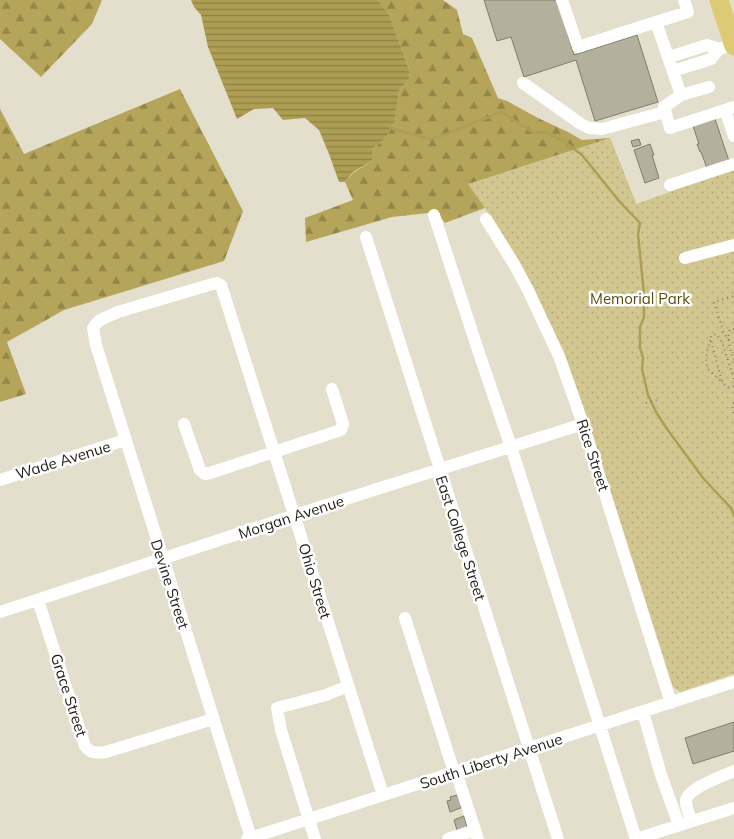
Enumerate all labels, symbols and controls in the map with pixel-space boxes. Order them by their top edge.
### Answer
park label: Memorial Park [590,289,690,308]
street label: Rice Street [572,417,614,493]
street label: Wade Avenue [13,437,113,483]
street label: East College Street [432,473,490,603]
street label: Morgan Avenue [236,491,346,543]
street label: Devine Street [147,537,193,631]
street label: Ohio Street [295,541,335,621]
street label: Grace Street [47,651,91,739]
street label: South Liberty Avenue [417,729,565,793]

